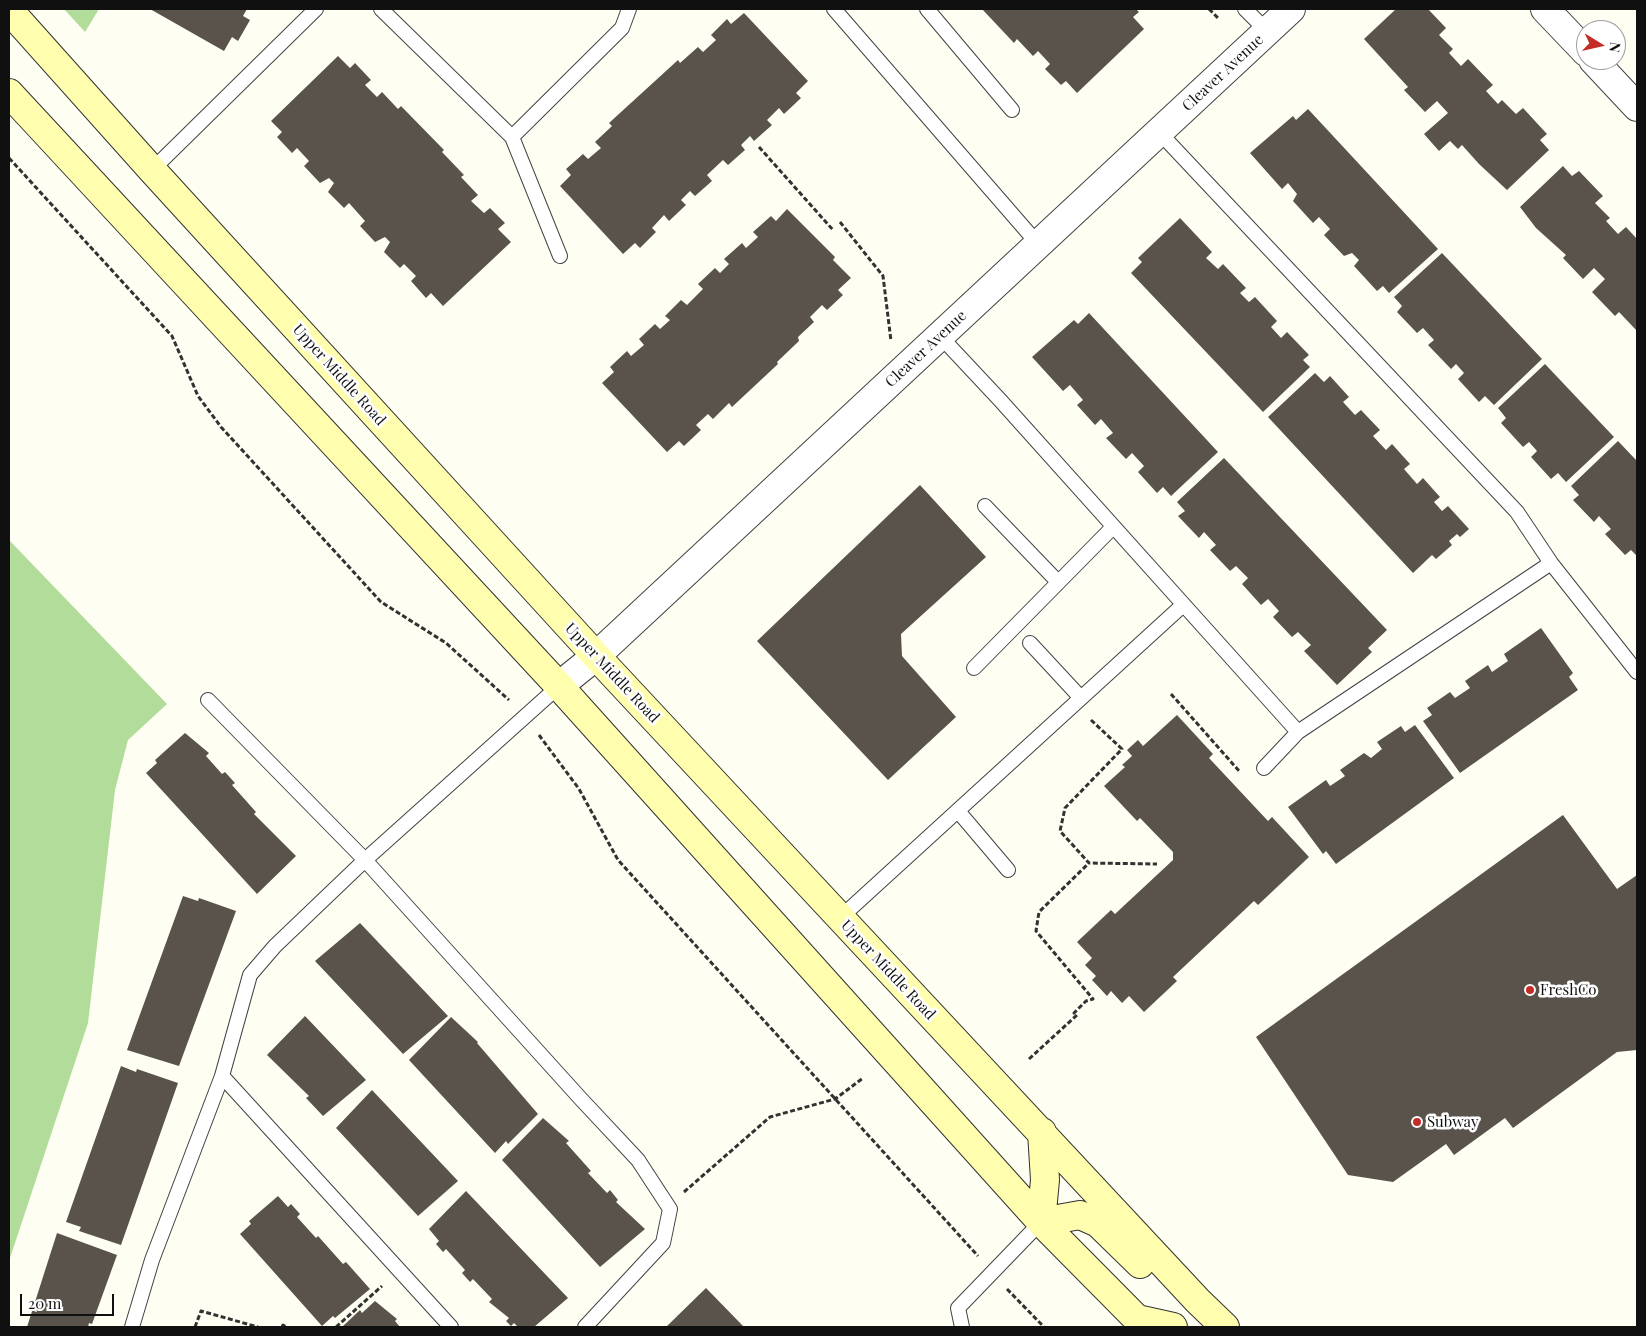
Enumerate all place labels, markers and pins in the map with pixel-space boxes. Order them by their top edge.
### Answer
place label: FreshCo [1540,981,1596,999]
marker: FreshCo [1524,984,1536,996]
place label: Subway [1427,1113,1479,1131]
marker: Subway [1411,1116,1423,1128]

